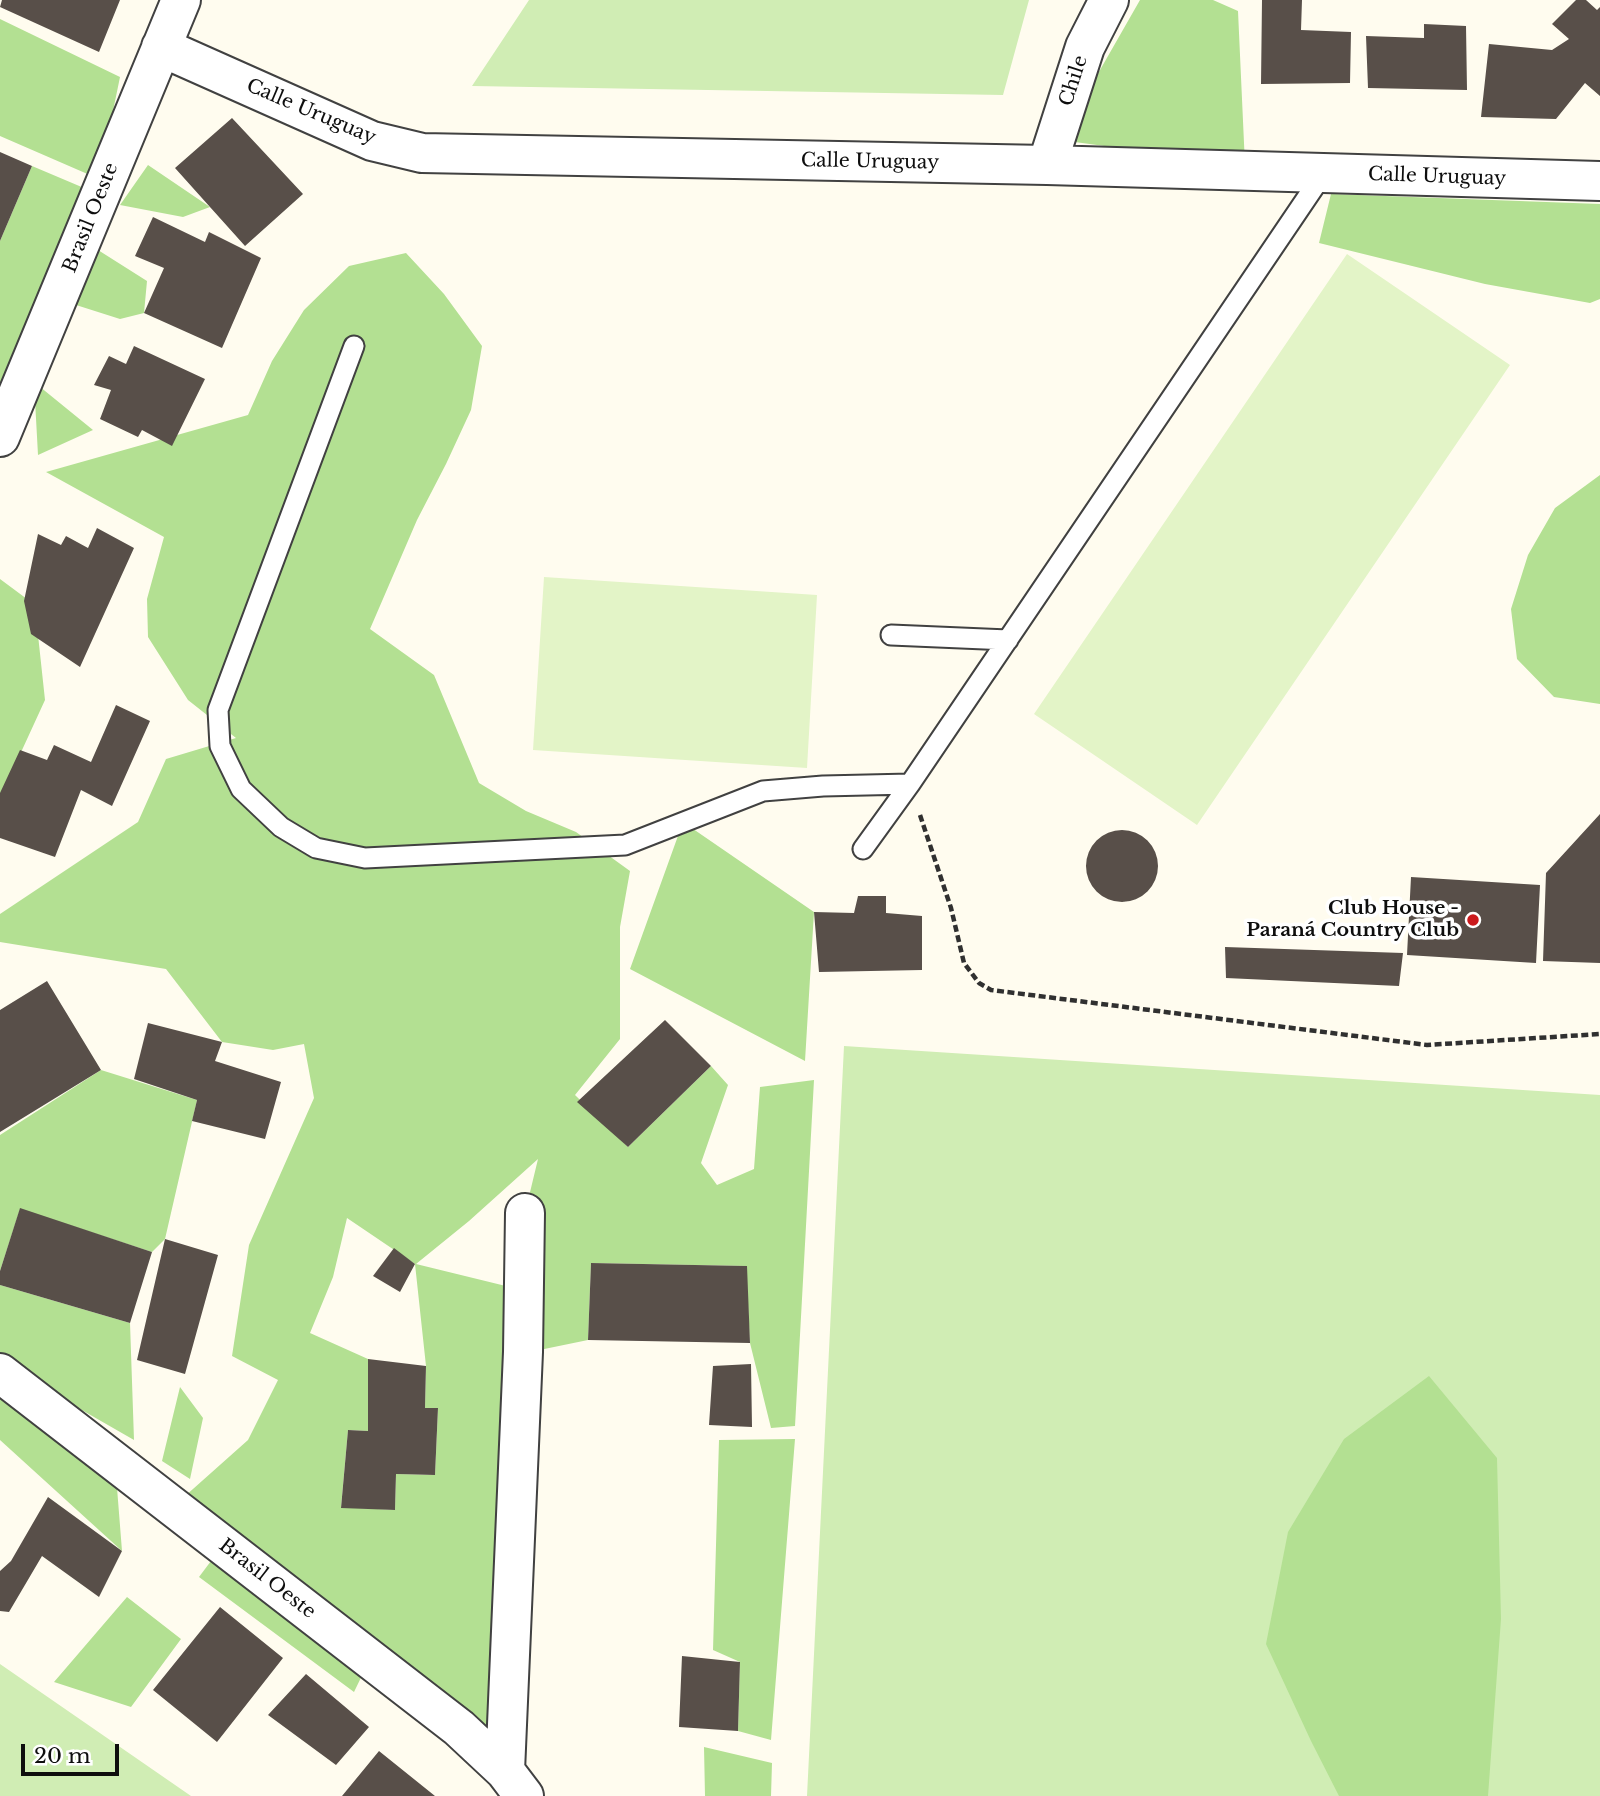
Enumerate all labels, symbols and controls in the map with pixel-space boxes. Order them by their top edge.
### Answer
street label: Chile [1055,53,1093,109]
street label: Calle Uruguay [243,74,379,150]
street label: Calle Uruguay [801,149,939,175]
street label: Brasil Oeste [59,160,123,276]
street label: Calle Uruguay [1367,163,1507,191]
place label: Club House - Paraná Country Club [1246,898,1459,942]
marker: Club House - Paraná Country Club [1465,912,1481,928]
street label: Brasil Oeste [214,1534,320,1624]
scale bar [24,1730,122,1774]
text: 20 m [34,1743,91,1769]

